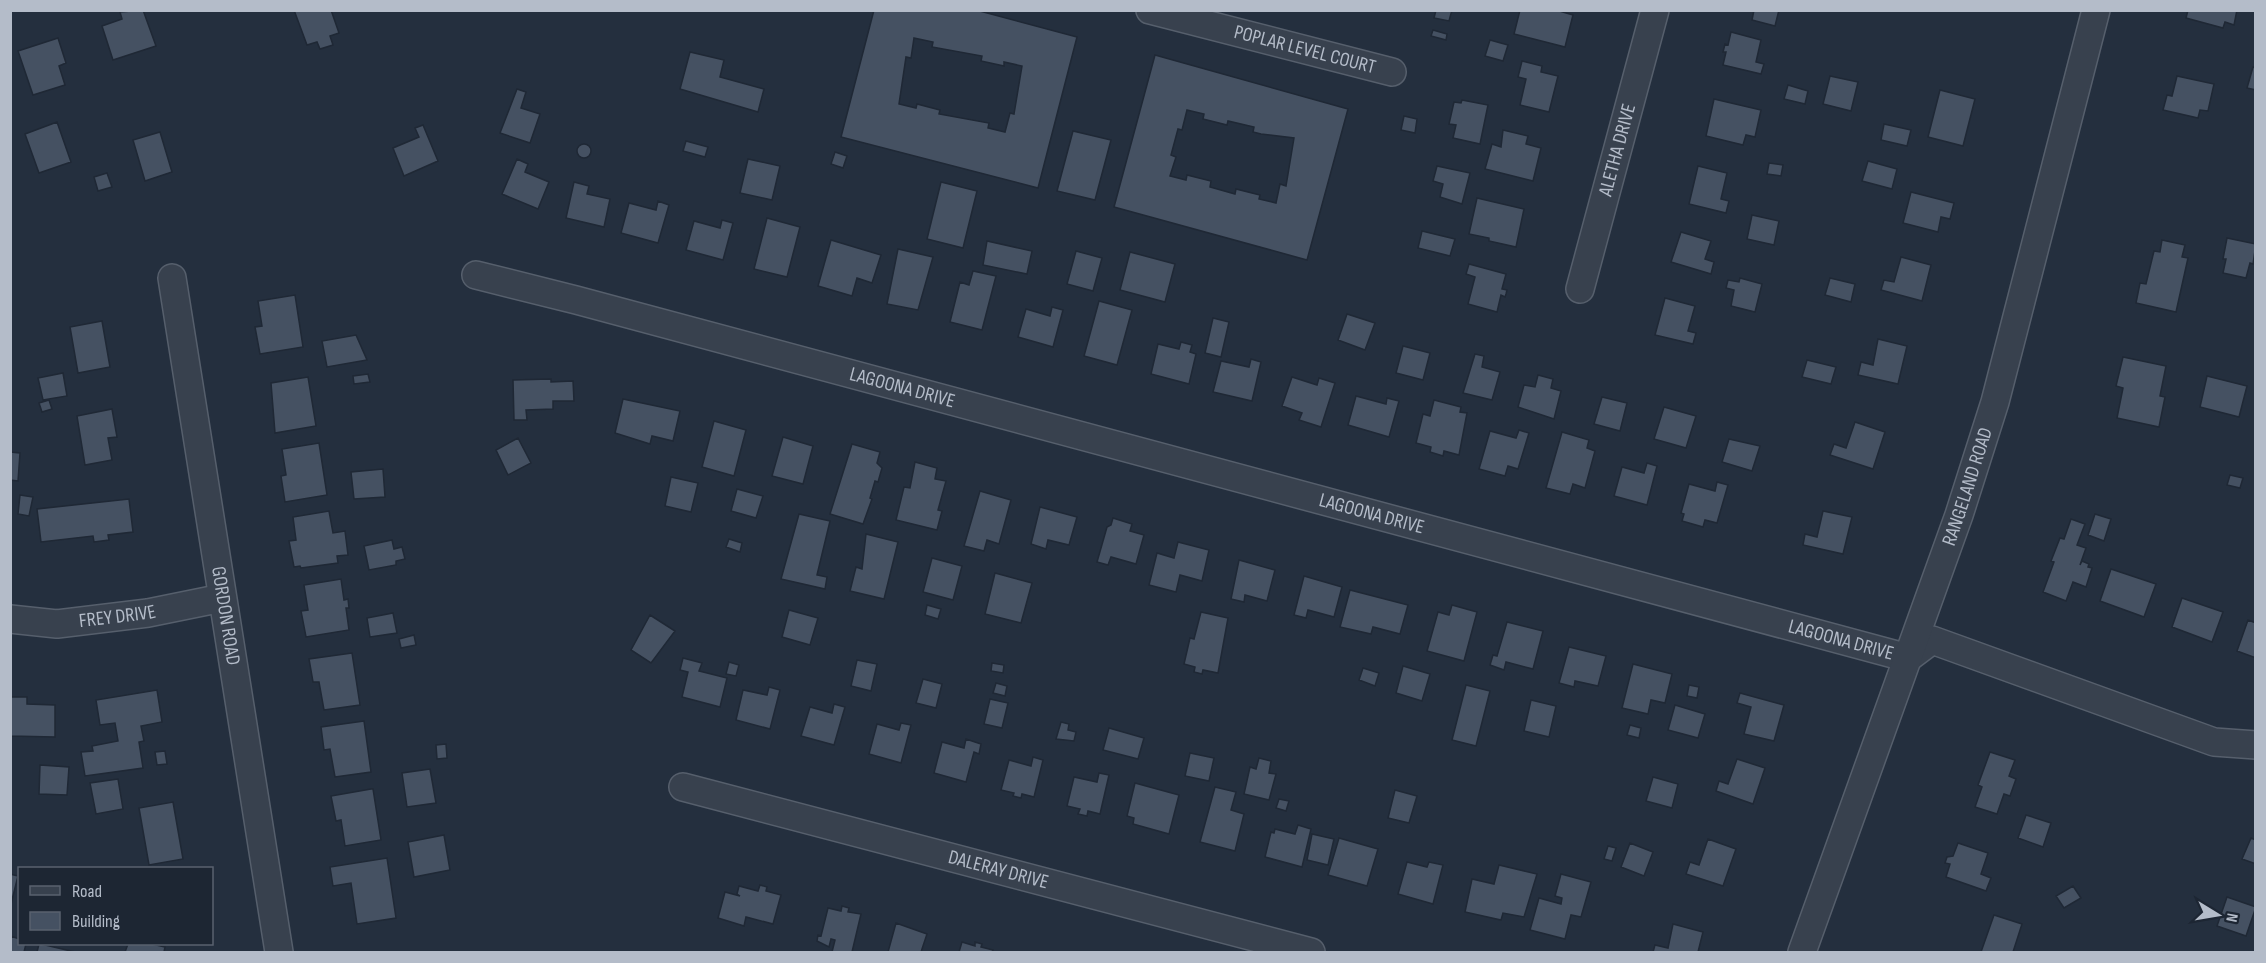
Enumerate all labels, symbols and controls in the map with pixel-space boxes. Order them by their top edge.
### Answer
street label: POPLAR LEVEL COURT [1232,20,1378,79]
street label: ALETHA DRIVE [1593,101,1641,200]
street label: LAGOONA DRIVE [847,362,958,413]
street label: RANGELAND ROAD [1937,425,1998,549]
street label: LAGOONA DRIVE [1316,488,1427,539]
street label: GORDON ROAD [206,565,245,667]
street label: FREY DRIVE [77,600,158,633]
street label: LAGOONA DRIVE [1786,614,1896,666]
street label: DALERAY DRIVE [946,845,1051,894]
legend [18,867,213,945]
text: Road [72,881,102,902]
north arrow [2188,885,2248,945]
text: Building [72,911,120,932]
text: N [2221,912,2241,924]

